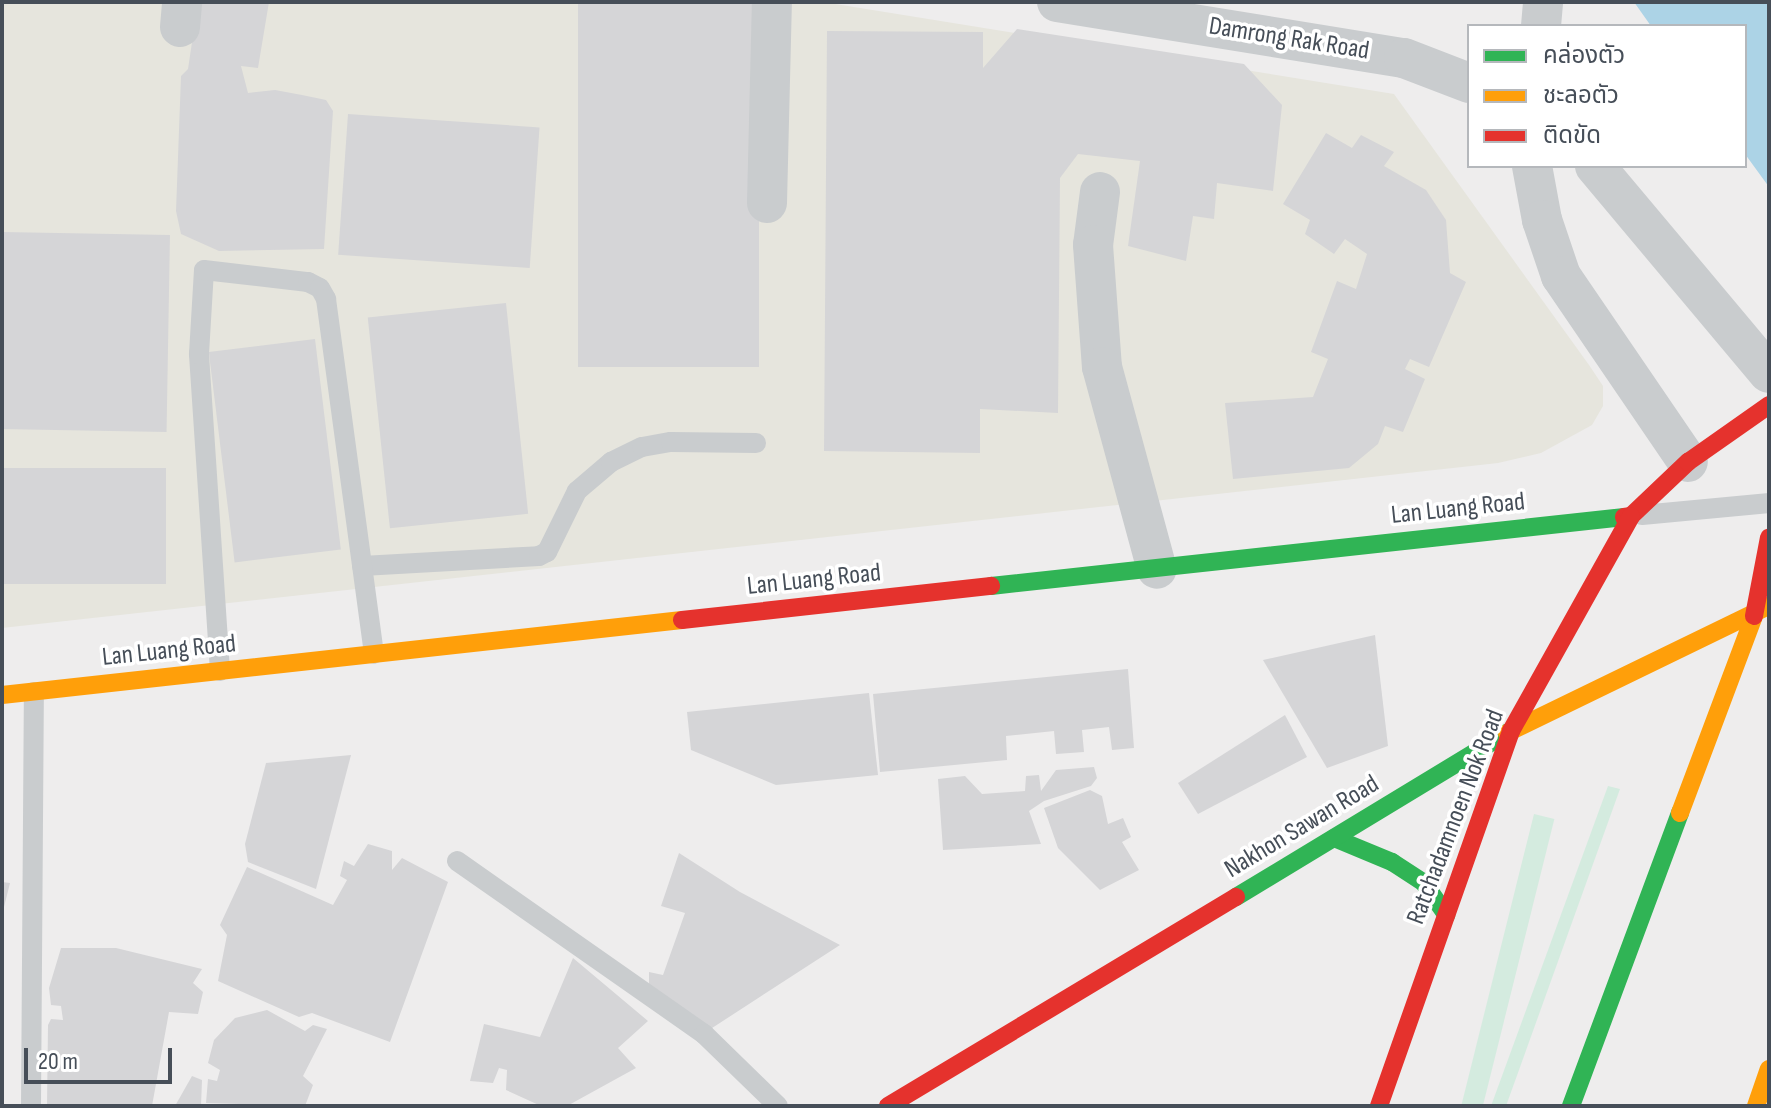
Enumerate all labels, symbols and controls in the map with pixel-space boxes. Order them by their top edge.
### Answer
street label: Damrong Rak Road [1207,11,1371,67]
legend [1467,24,1747,168]
text: คล่องตัว [1543,41,1625,70]
text: ชะลอตัว [1543,81,1619,110]
text: ติดขัด [1543,121,1601,150]
street label: Lan Luang Road [1390,486,1526,532]
street label: Lan Luang Road [746,557,882,603]
street label: Lan Luang Road [101,628,237,674]
street label: Ratchadamnoen Nok Road [1401,705,1511,929]
street label: Nakhon Sawan Road [1219,769,1385,885]
scale bar [28,1032,176,1082]
text: 20 m [38,1047,78,1076]

